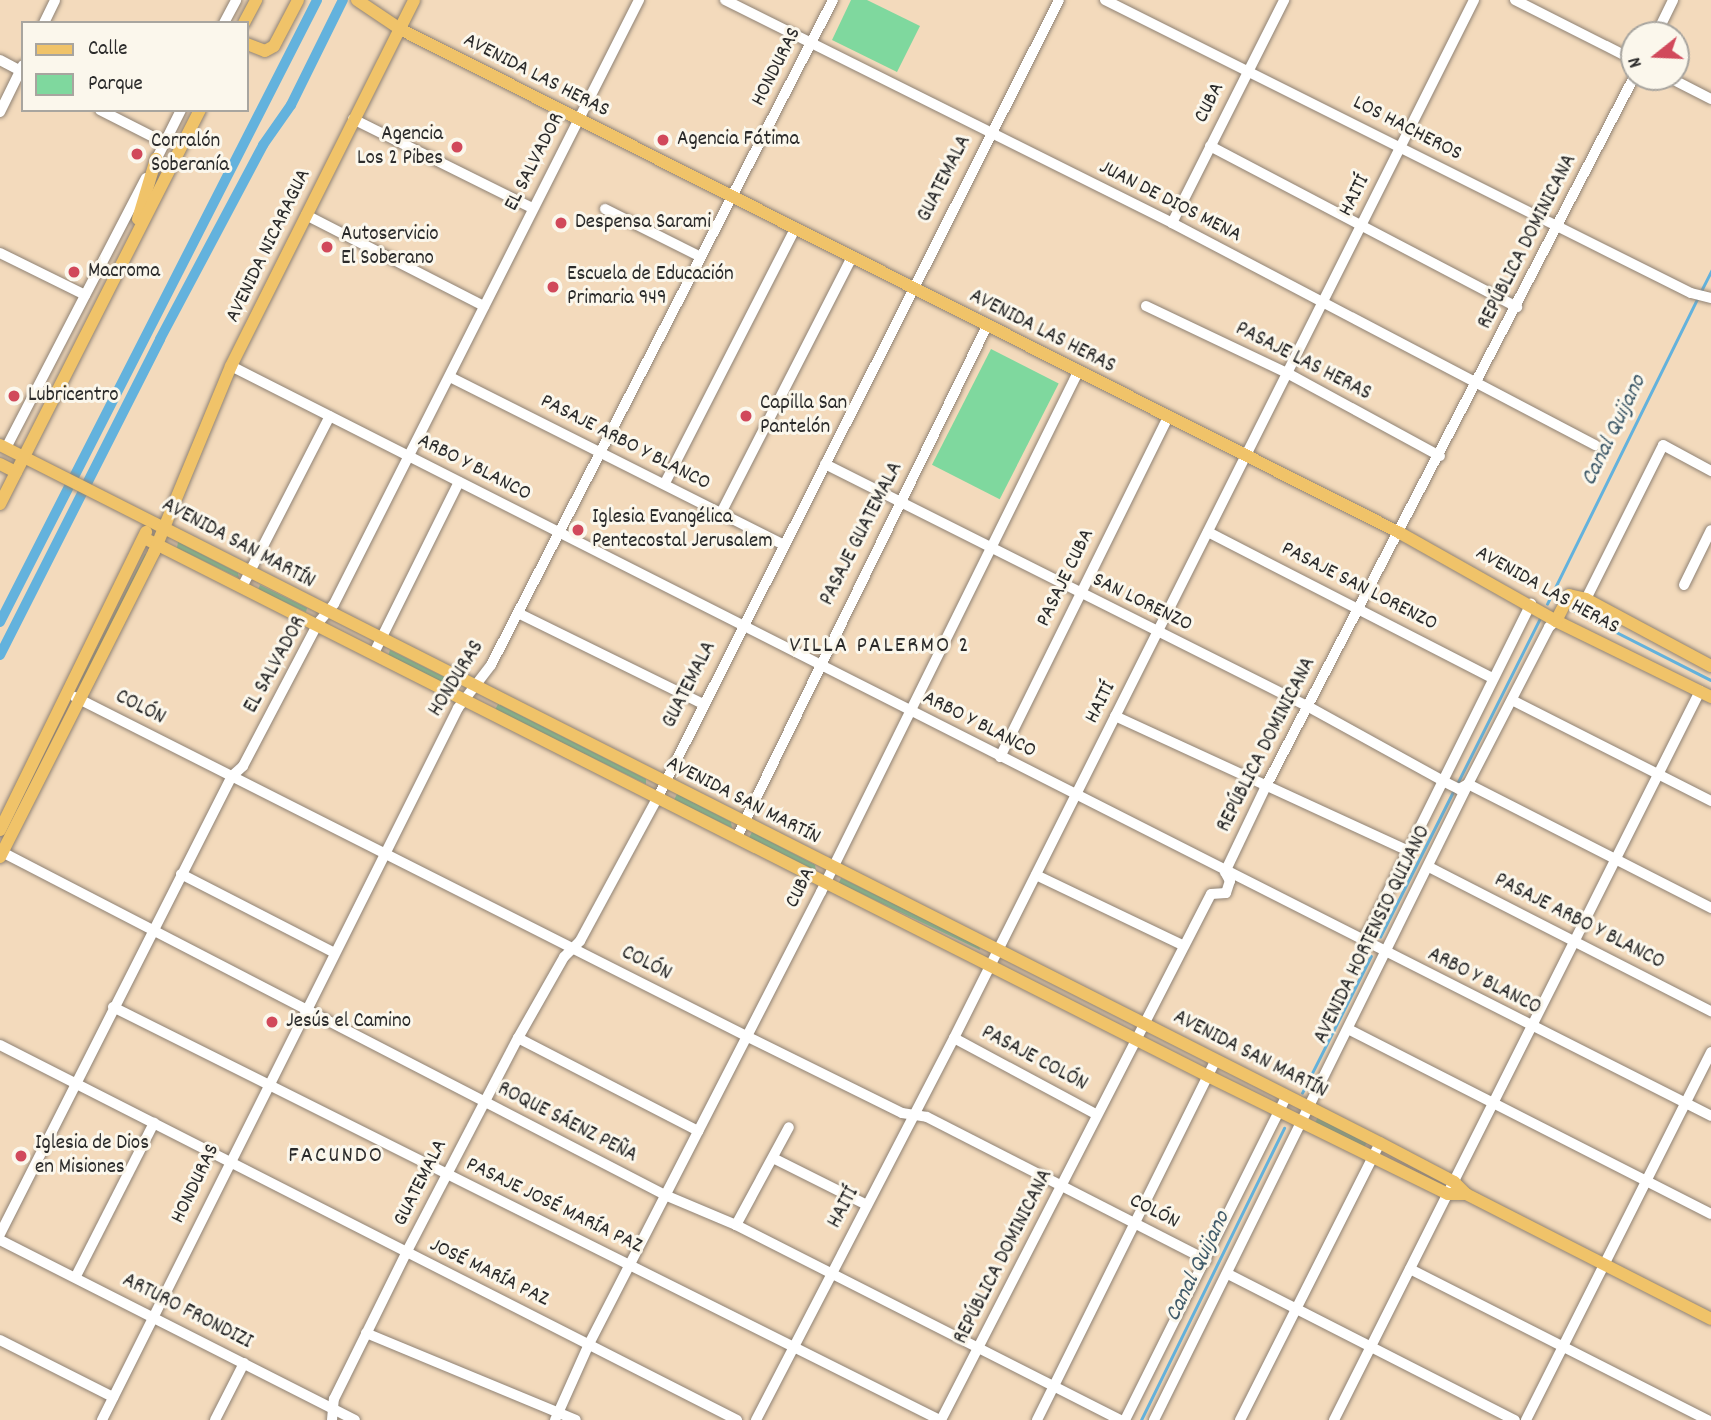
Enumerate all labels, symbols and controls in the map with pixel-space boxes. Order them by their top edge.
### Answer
legend [21,21,248,112]
north arrow [1620,21,1690,91]
street label: HONDURAS [746,23,808,111]
street label: AVENIDA LAS HERAS [459,28,613,124]
text: Calle [88,35,127,65]
text: N [1622,53,1651,71]
text: Parque [88,70,143,100]
street label: CUBA [1189,79,1231,127]
street label: LOS HACHEROS [1348,91,1466,167]
street label: EL SALVADOR [500,109,570,215]
place label: Agencia Los 2 Pibes [357,122,443,172]
place label: Agencia Fátima [677,127,799,153]
place label: Corralón Soberanía [151,129,229,179]
street label: GUATEMALA [912,131,978,227]
marker: Agencia Fátima [655,132,671,148]
marker: Agencia Los 2 Pibes [449,139,465,155]
marker: Corralón Soberanía [129,146,145,162]
street label: REPÚBLICA DOMINICANA [1473,150,1583,334]
street label: JUAN DE DIOS MENA [1094,155,1246,249]
street label: AVENIDA NICARAGUA [221,165,317,327]
street label: HAITÍ [1334,171,1376,221]
place label: Despensa Sarami [575,210,711,236]
marker: Despensa Sarami [553,215,569,231]
place label: Autoservicio El Soberano [341,222,439,272]
marker: Autoservicio El Soberano [319,239,335,255]
place label: Macroma [88,259,160,285]
place label: Escuela de Educación Primaria 949 [567,262,734,312]
marker: Macroma [66,264,82,280]
marker: Escuela de Educación Primaria 949 [545,279,561,295]
street label: AVENIDA LAS HERAS [965,284,1119,380]
street label: PASAJE LAS HERAS [1231,317,1375,407]
water label: Canal Quijano [1576,371,1654,491]
place label: Lubricentro [28,383,119,409]
marker: Lubricentro [6,388,22,404]
street label: PASAJE ARBO Y BLANCO [536,389,714,497]
place label: Capilla San Pantelón [760,391,847,441]
marker: Capilla San Pantelón [738,408,754,424]
street label: ARBO Y BLANCO [413,429,535,507]
street label: PASAJE GUATEMALA [815,458,909,610]
street label: AVENIDA SAN MARTÍN [157,493,319,595]
place label: Iglesia Evangélica Pentecostal Jerusalem [592,505,773,555]
marker: Iglesia Evangélica Pentecostal Jerusalem [570,522,586,538]
street label: PASAJE CUBA [1032,525,1100,631]
street label: PASAJE SAN LORENZO [1277,537,1441,637]
street label: AVENIDA LAS HERAS [1471,541,1623,641]
street label: SAN LORENZO [1088,568,1196,638]
street label: EL SALVADOR [239,612,313,718]
district label: VILLA PALERMO 2 [791,633,969,661]
street label: HONDURAS [424,636,490,722]
street label: GUATEMALA [657,637,723,733]
street label: REPÚBLICA DOMINICANA [1212,653,1322,837]
street label: HAITÍ [1080,678,1122,728]
street label: COLÓN [111,685,169,731]
street label: ARBO Y BLANCO [918,686,1040,764]
street label: AVENIDA SAN MARTÍN [662,751,824,851]
street label: AVENIDA HORTENSIO QUIJANO [1309,822,1437,1048]
street label: CUBA [780,864,822,912]
street label: PASAJE ARBO Y BLANCO [1490,868,1668,976]
street label: COLÓN [617,941,675,987]
street label: ARBO Y BLANCO [1423,943,1545,1021]
street label: AVENIDA SAN MARTÍN [1169,1005,1331,1105]
place label: Jesús el Camino [286,1009,411,1035]
marker: Jesús el Camino [264,1014,280,1030]
street label: PASAJE COLÓN [977,1021,1091,1097]
street label: ROQUE SÁENZ PEÑA [493,1077,641,1169]
place label: Iglesia de Dios en Misiones [35,1131,149,1181]
street label: GUATEMALA [388,1135,454,1231]
street label: HONDURAS [166,1140,226,1228]
district label: FACUNDO [289,1143,383,1171]
marker: Iglesia de Dios en Misiones [13,1148,29,1164]
street label: PASAJE JOSÉ MARÍA PAZ [462,1152,646,1260]
street label: REPÚBLICA DOMINICANA [949,1165,1059,1349]
street label: HAITÍ [823,1183,865,1233]
street label: COLÓN [1125,1189,1183,1235]
water label: Canal Quijano [1160,1207,1238,1327]
street label: JOSÉ MARÍA PAZ [425,1233,553,1313]
street label: ARTURO FRONDIZI [118,1268,256,1356]

